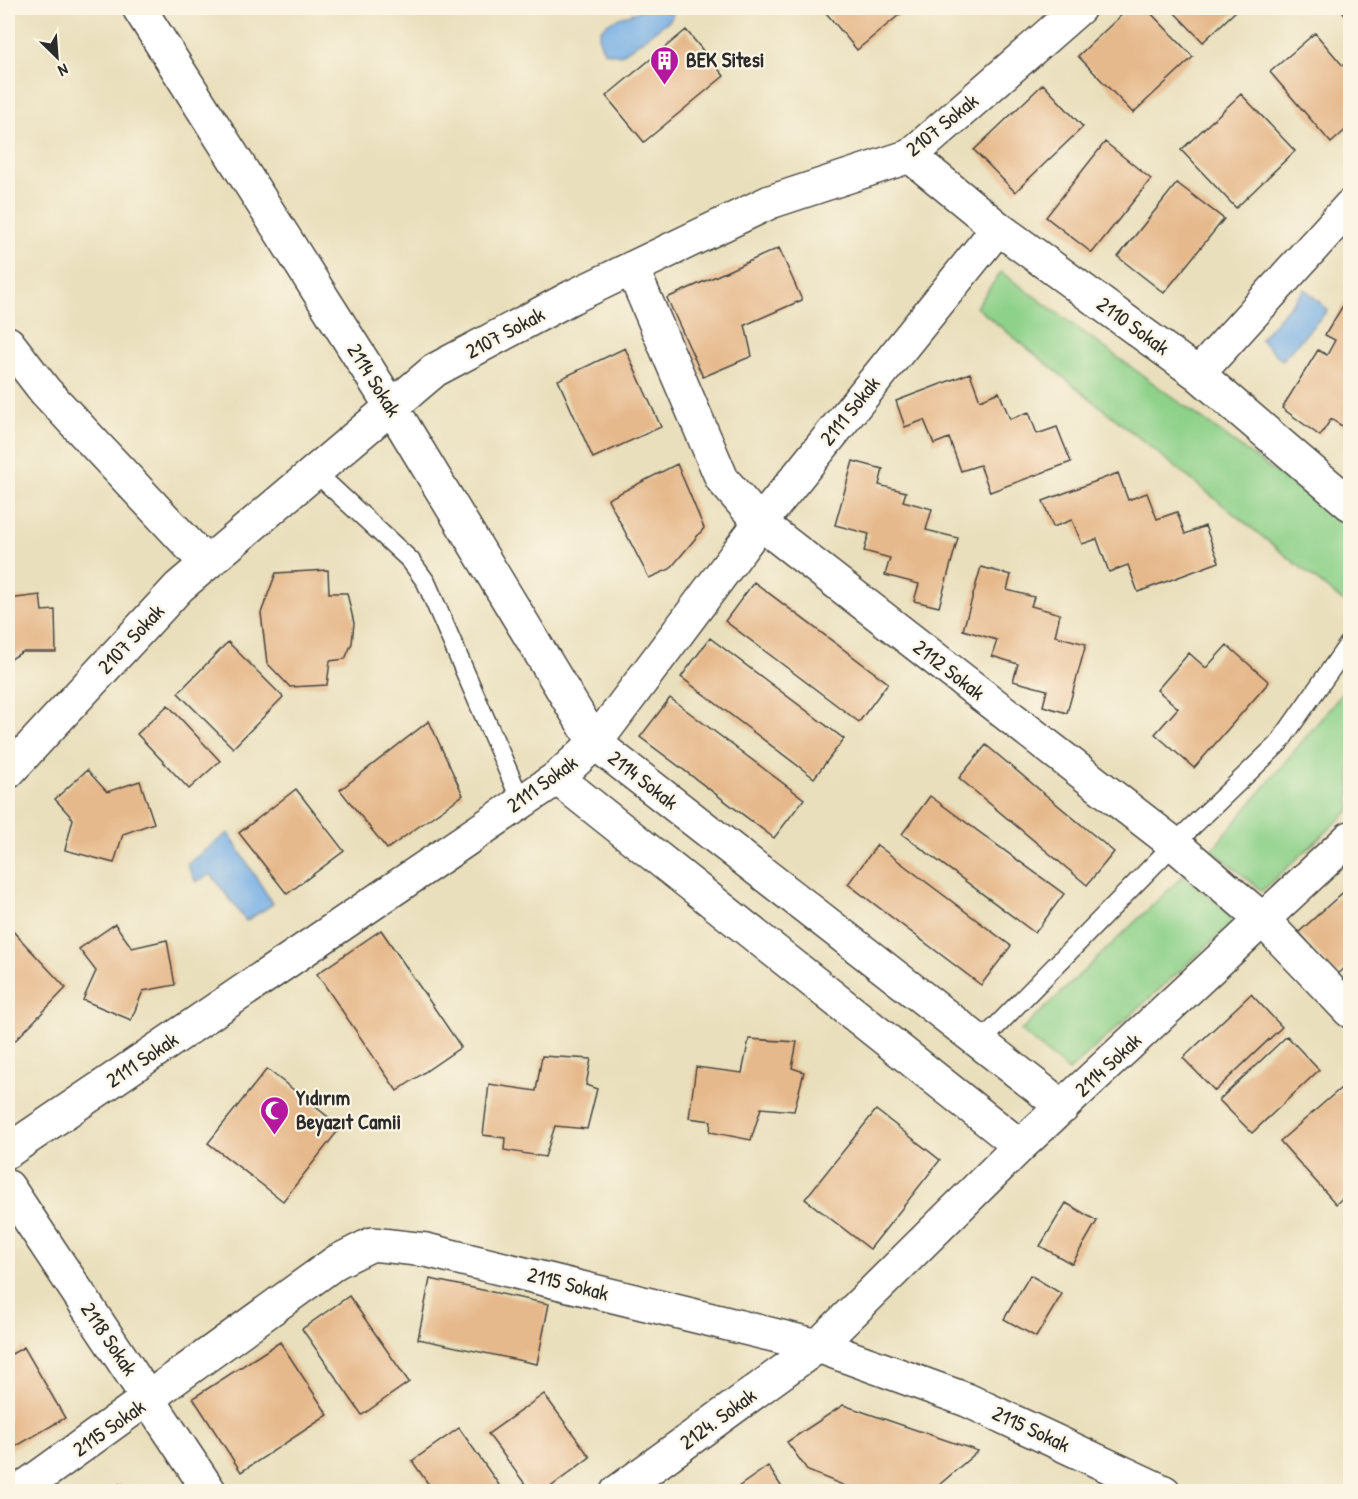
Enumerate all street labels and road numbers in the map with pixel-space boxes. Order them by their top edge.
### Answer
street label: 2107 Sokak [899,86,984,163]
street label: 2110 Sokak [1091,289,1176,362]
street label: 2107 Sokak [460,299,550,366]
street label: 2114 Sokak [341,337,408,422]
street label: 2111 Sokak [813,370,887,451]
street label: 2107 Sokak [91,597,171,680]
street label: 2112 Sokak [907,632,991,707]
street label: 2114 Sokak [602,743,685,816]
street label: 2111 Sokak [500,748,583,819]
street label: 2111 Sokak [100,1025,184,1094]
street label: 2114 Sokak [1068,1026,1148,1103]
street label: 2115 Sokak [525,1259,612,1308]
street label: 2118 Sokak [74,1296,145,1381]
street label: 2124. Sokak [673,1381,762,1456]
street label: 2115 Sokak [67,1392,151,1463]
street label: 2115 Sokak [988,1398,1075,1459]

